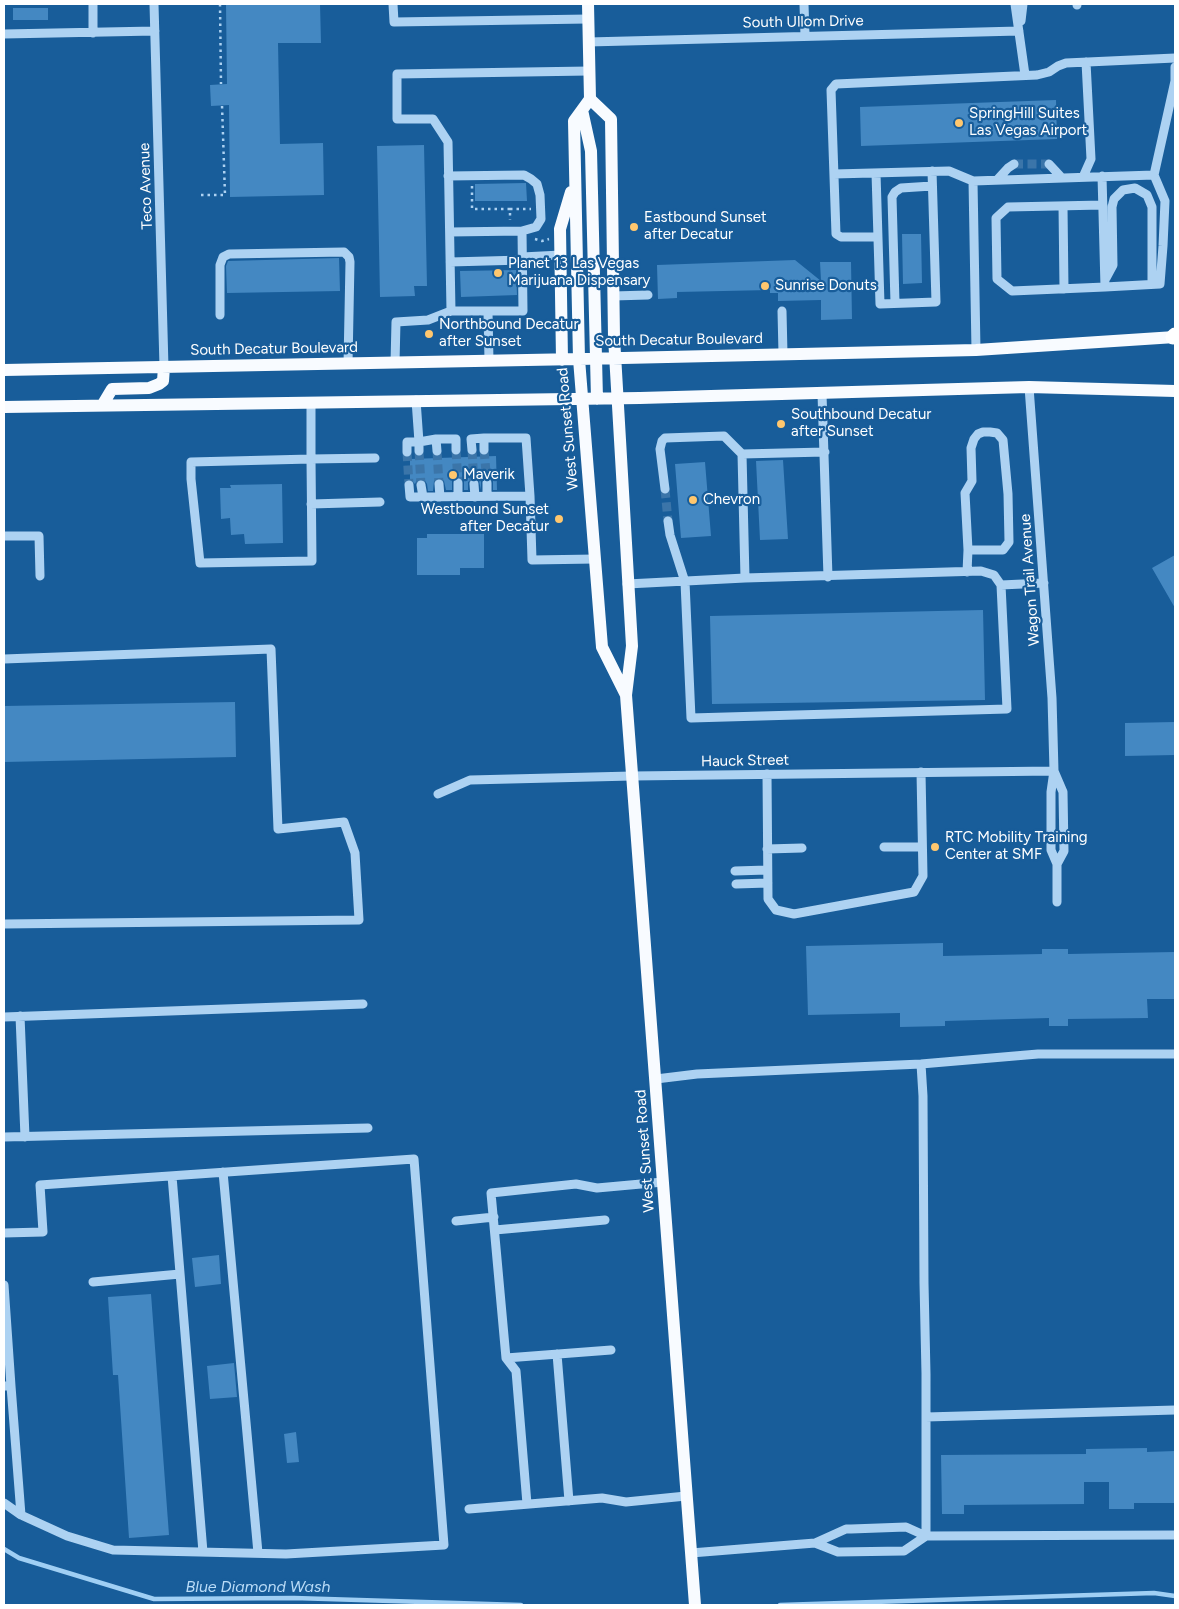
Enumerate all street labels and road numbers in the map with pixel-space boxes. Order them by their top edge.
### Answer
street label: South Ullom Drive [742,12,864,32]
street label: Teco Avenue [135,142,157,230]
street label: South Decatur Boulevard [595,330,763,350]
street label: South Decatur Boulevard [190,339,358,359]
street label: West Sunset Road [554,367,582,491]
street label: Wagon Trail Avenue [1016,513,1044,647]
street label: Hauck Street [701,751,789,771]
street label: West Sunset Road [632,1089,658,1213]

